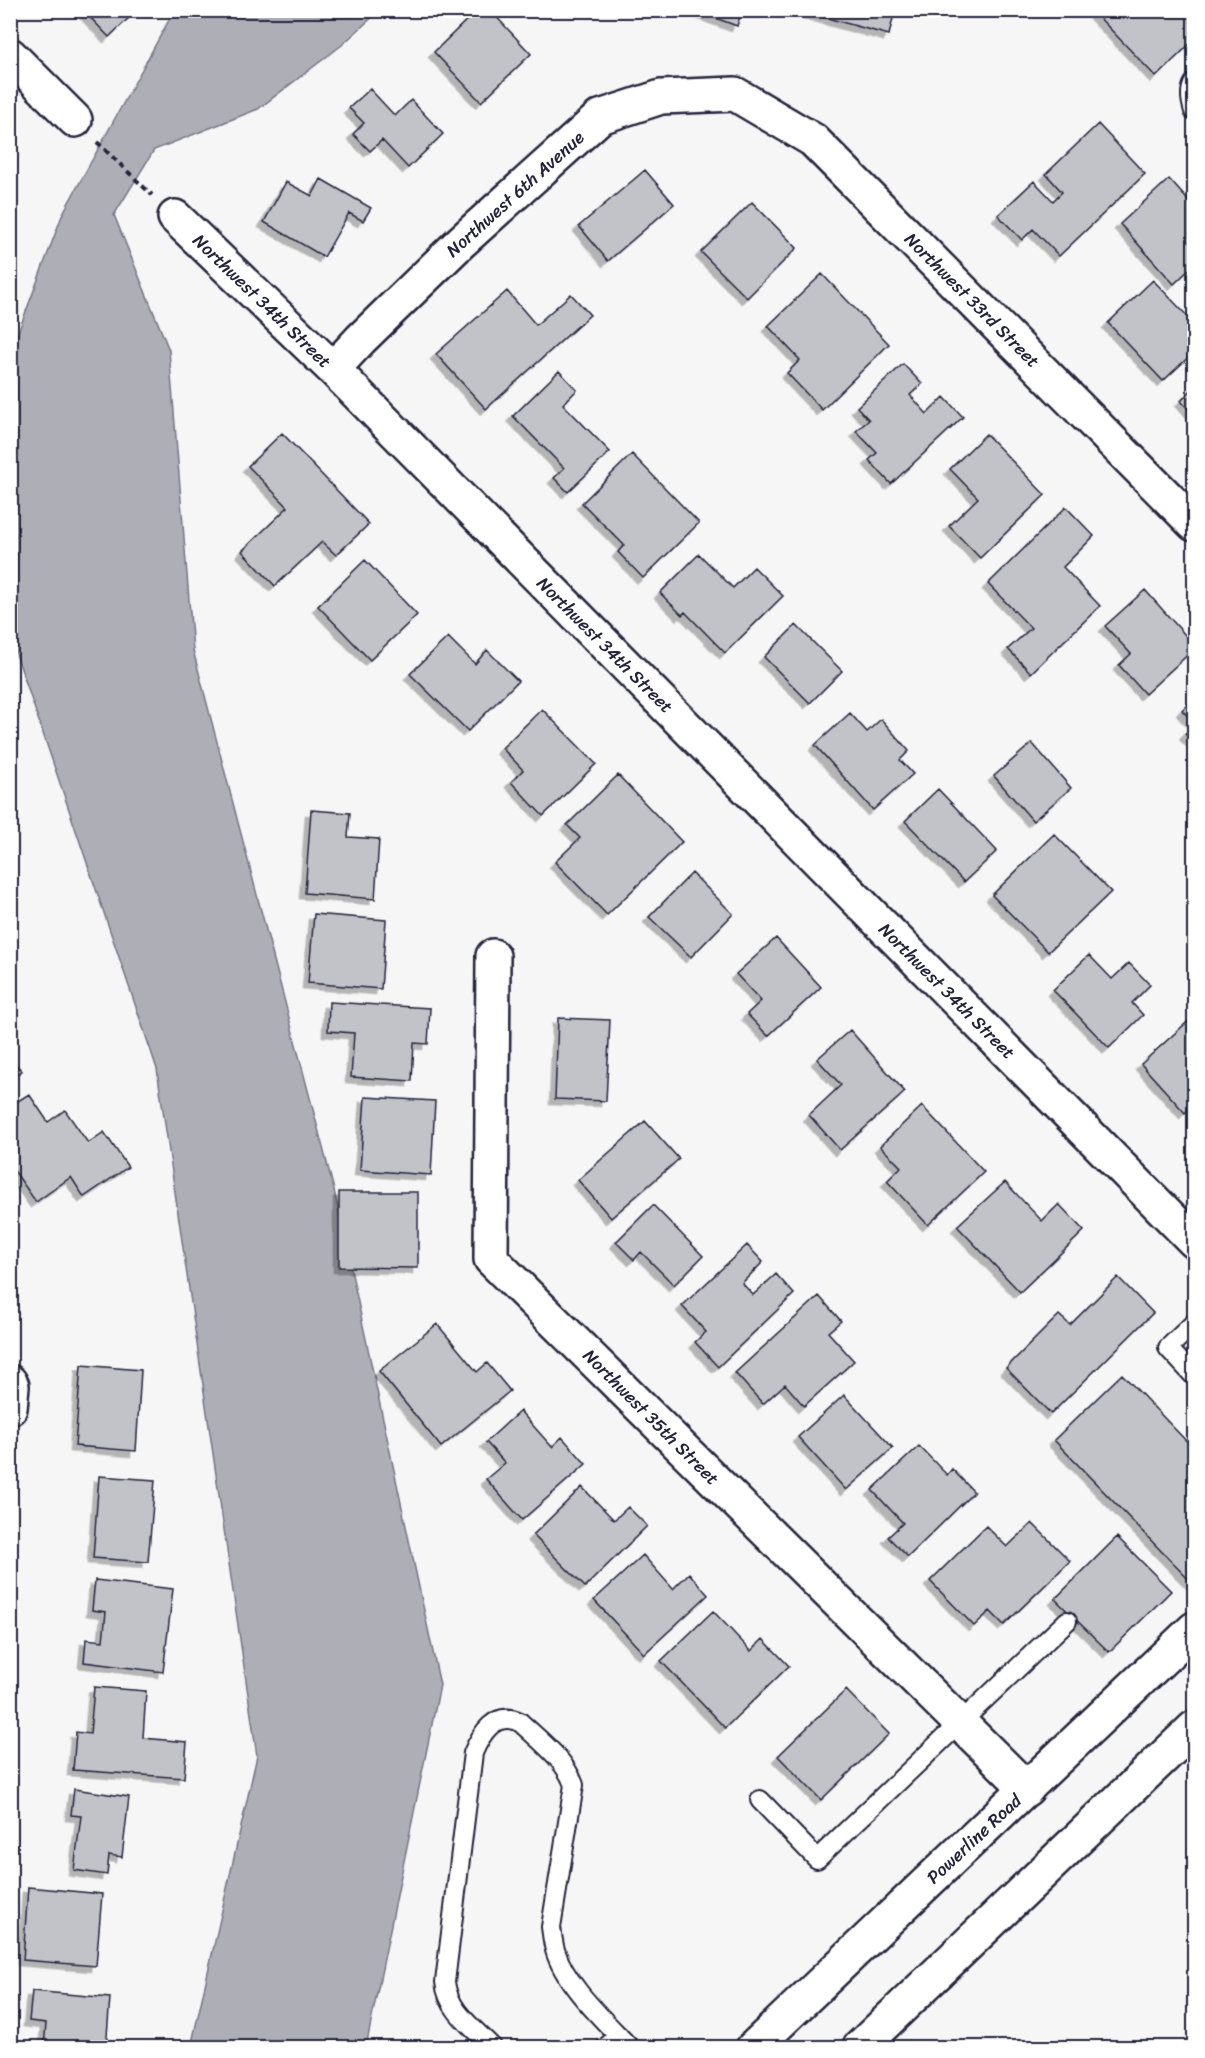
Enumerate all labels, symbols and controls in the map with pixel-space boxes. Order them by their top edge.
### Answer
street label: Northwest 6th Avenue [438,122,592,265]
street label: Northwest 33rd Street [896,224,1048,376]
street label: Northwest 34th Street [185,226,339,376]
street label: Northwest 34th Street [529,569,681,721]
street label: Northwest 34th Street [871,915,1023,1067]
street label: Northwest 35th Street [575,1341,727,1493]
street label: Powerline Road [919,1785,1030,1892]

